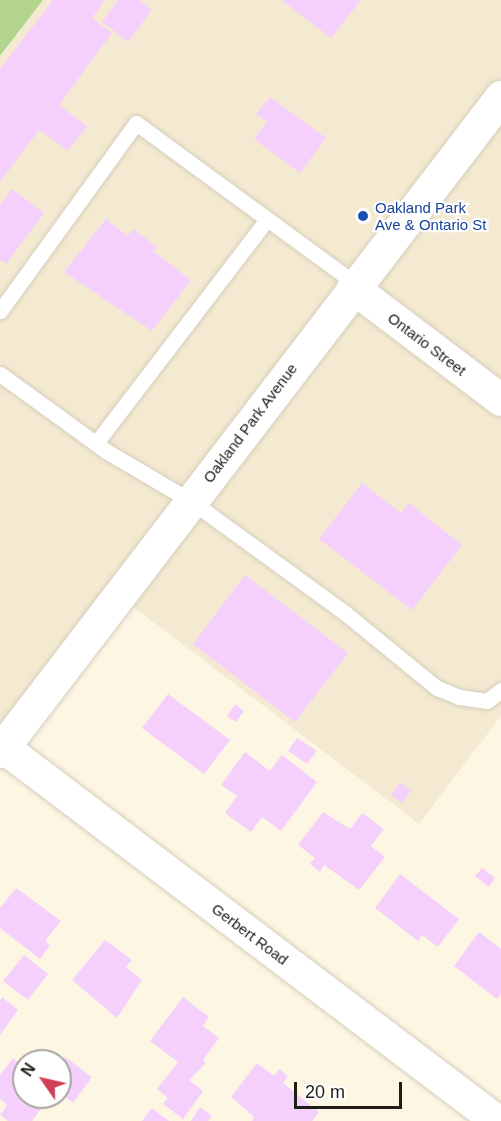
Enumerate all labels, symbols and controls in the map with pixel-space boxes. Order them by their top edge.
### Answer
place label: Oakland Park Ave & Ontario St [375,198,486,233]
marker: Oakland Park Ave & Ontario St [356,209,370,223]
street label: Ontario Street [384,309,470,379]
street label: Oakland Park Avenue [199,359,301,487]
street label: Gerbert Road [208,899,292,969]
north arrow [12,1049,72,1109]
text: N [18,1060,39,1079]
scale bar [297,1070,405,1108]
text: 20 m [305,1082,345,1102]

